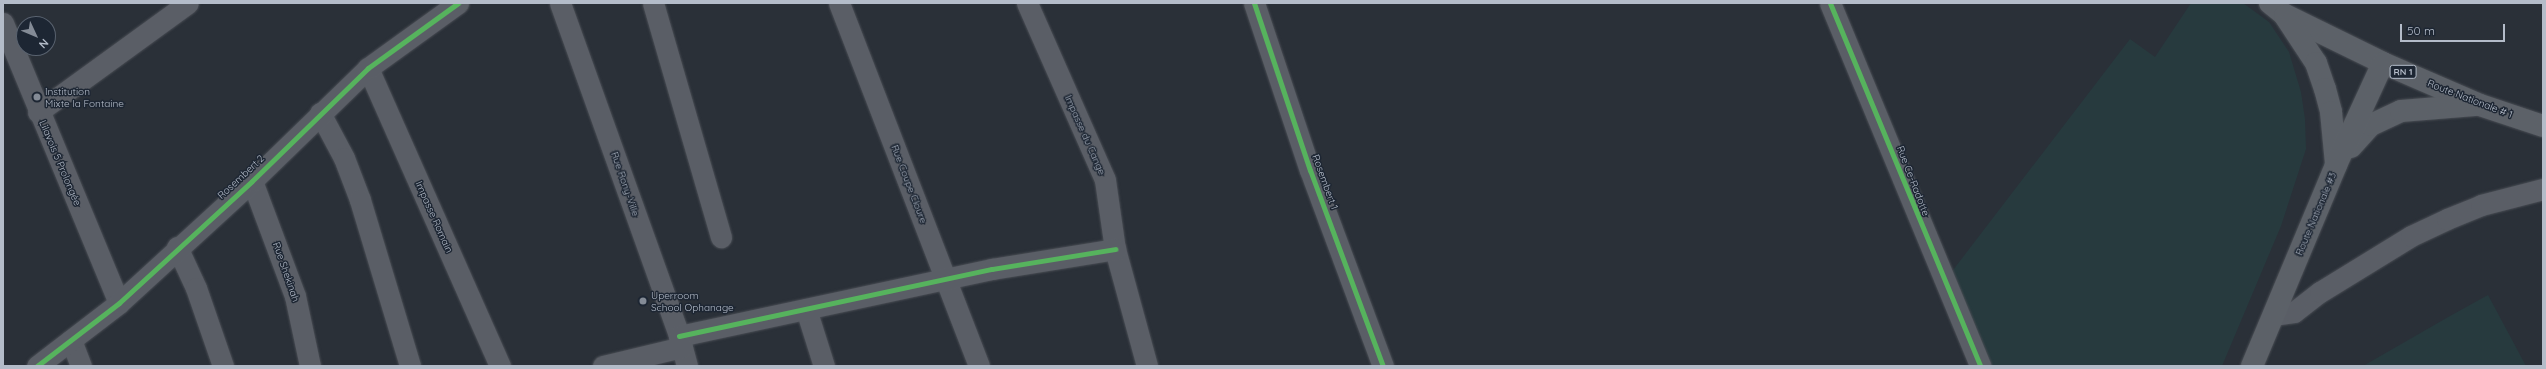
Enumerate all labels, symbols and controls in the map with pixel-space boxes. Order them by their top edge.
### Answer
north arrow [16,16,56,56]
scale bar [2402,16,2507,42]
text: 50 m [2407,23,2435,38]
text: N [36,36,52,51]
road number: RN 1 [2389,65,2417,79]
street label: Route Nationale # 1 [2426,77,2514,121]
place label: Institution Mixte la Fontaine [45,85,124,108]
marker: Institution Mixte la Fontaine [32,92,42,102]
street label: Impasse du Cange [1062,93,1108,177]
street label: Lilavois 5 Prolongée [37,118,83,208]
street label: Rue Coupe Cloure [889,143,929,225]
street label: Rue Ce-Radotte [1894,144,1932,218]
street label: Rue Rony-Ville [608,150,642,218]
street label: Rosembert 2 [215,152,267,202]
street label: Rosembert 1 [1310,153,1340,211]
street label: Route Nationale #3 [2293,171,2339,257]
street label: Impasse Romain [413,179,455,255]
street label: Rue Shekinah [270,240,302,304]
place label: Uperroom School Ophanage [651,289,734,312]
marker: Uperroom School Ophanage [638,296,648,306]

